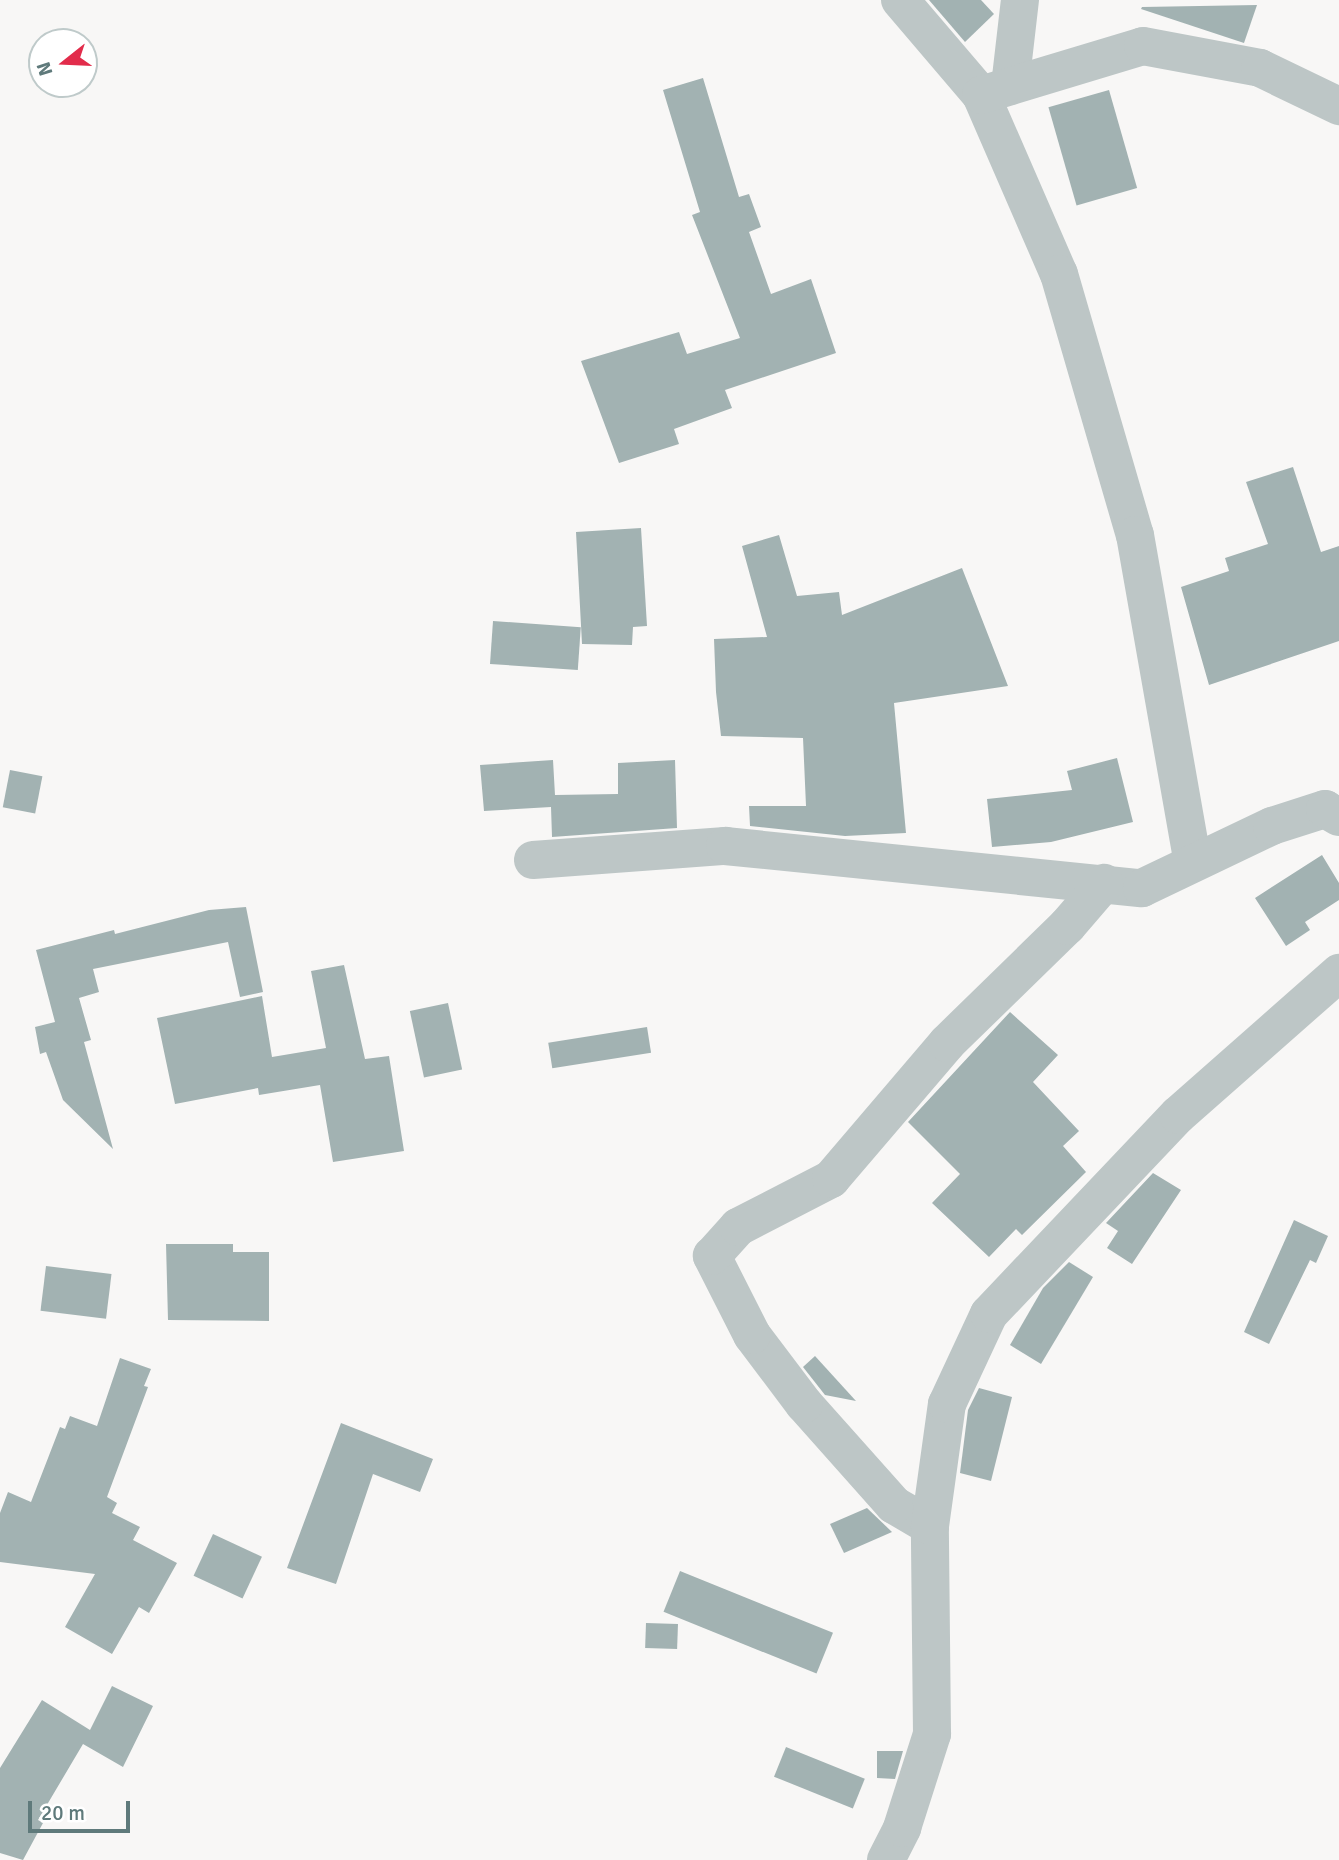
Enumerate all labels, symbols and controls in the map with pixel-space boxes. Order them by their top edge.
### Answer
north arrow [28,28,98,98]
text: N [31,59,58,79]
scale bar [32,1786,133,1830]
text: 20 m [41,1800,85,1826]

